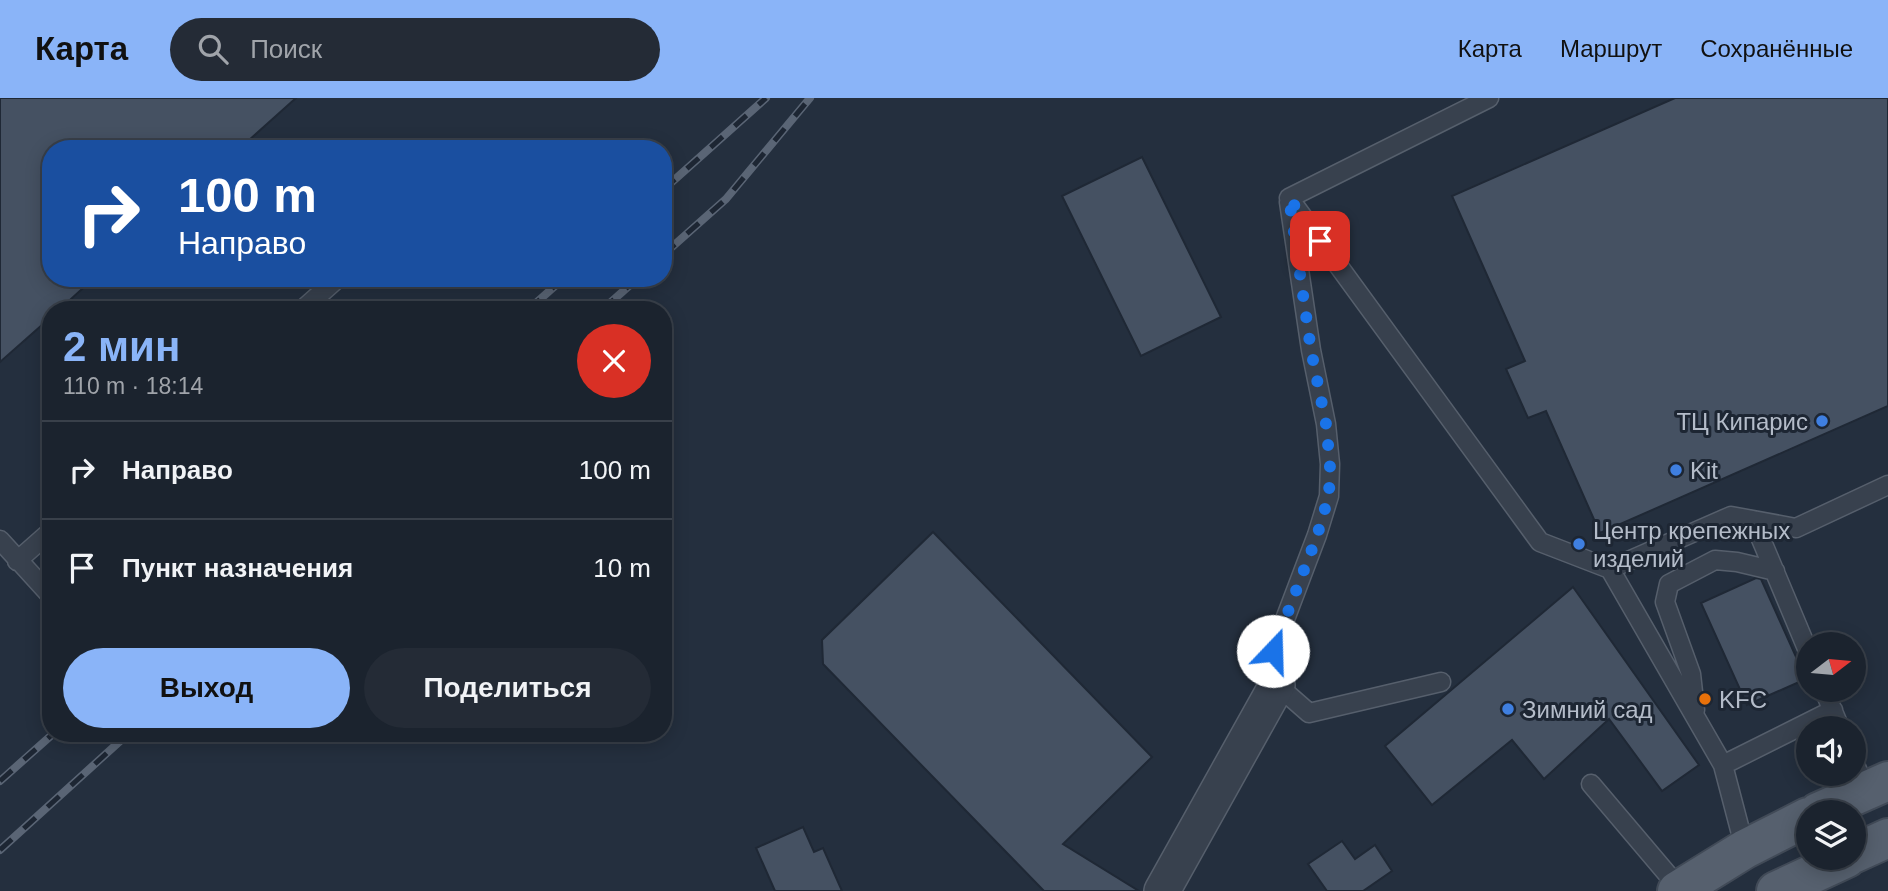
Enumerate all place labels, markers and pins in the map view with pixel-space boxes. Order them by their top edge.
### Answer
pin [1290,211,1350,271]
place label: ТЦ Кипарис [1676,408,1808,435]
marker: ТЦ Кипарис [1814,413,1830,429]
place label: Kit [1690,457,1718,484]
marker: Kit [1668,462,1684,478]
place label: Центр крепежных изделий [1593,517,1790,572]
marker: Центр крепежных изделий [1571,536,1587,552]
place label: KFC [1719,686,1767,713]
marker: KFC [1697,691,1713,707]
place label: Зимний сад [1522,696,1653,723]
marker: Зимний сад [1500,701,1516,717]

